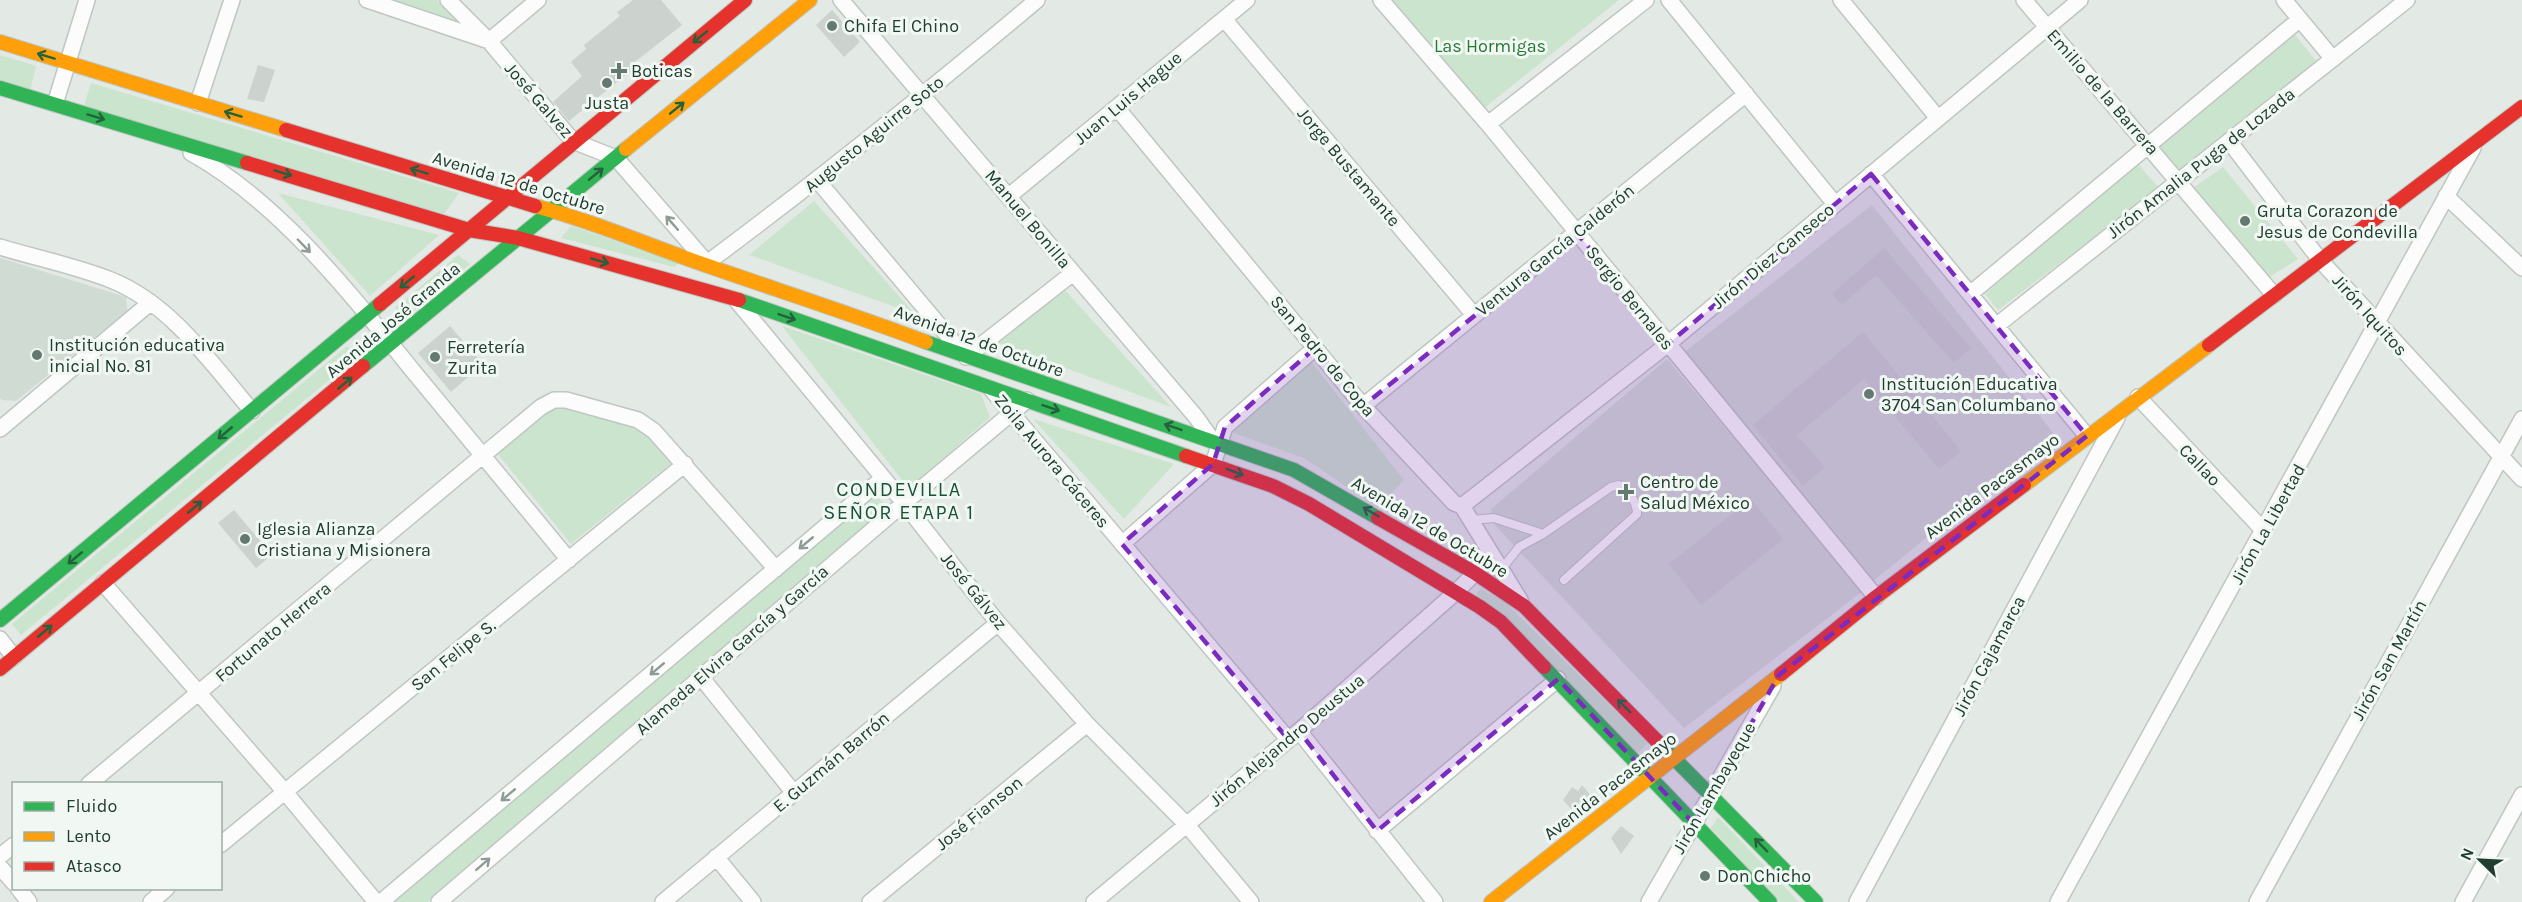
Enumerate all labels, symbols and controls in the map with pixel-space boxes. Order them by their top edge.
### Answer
place label: Chifa El Chino [844,15,959,37]
marker: Chifa El Chino [825,19,839,33]
street label: Emilio de la Barrera [2042,24,2164,160]
one-way arrow [692,30,708,43]
park label: Las Hormigas [1434,35,1546,57]
street label: Juan Luis Hague [1070,47,1186,149]
one-way arrow [37,50,56,61]
street label: José Galvez [500,58,578,142]
place label: Boticas [631,60,693,82]
marker: Boticas [612,64,626,78]
street label: Augusto Aguirre Soto [800,71,948,197]
marker: Justa [600,76,614,90]
street label: Jirón Amalia Puga de Lozada [2103,83,2299,243]
place label: Justa [585,92,629,114]
one-way arrow [669,102,685,115]
street label: Jorge Bustamante [1293,103,1405,231]
one-way arrow [224,108,243,119]
one-way arrow [86,112,105,123]
street label: Avenida 12 de Octubre [430,146,608,220]
one-way arrow [410,165,429,176]
street label: Manuel Bonilla [980,165,1076,273]
one-way arrow [273,168,292,179]
one-way arrow [587,168,603,181]
street label: Ventura García Calderón [1471,179,1639,321]
street label: Jirón Diez Canseco [1707,198,1839,314]
place label: Gruta Corazon de Jesus de Condevilla [2257,200,2418,243]
marker: Gruta Corazon de Jesus de Condevilla [2238,214,2252,228]
one-way arrow [665,216,679,231]
one-way arrow [296,238,311,253]
street label: Sergio Bernales [1581,242,1679,354]
one-way arrow [590,256,609,267]
street label: Avenida José Granda [321,257,465,383]
street label: Jirón Iquitos [2328,270,2412,360]
one-way arrow [400,275,415,289]
street label: San Pedro de Copa [1266,291,1380,421]
street label: Avenida 12 de Octubre [891,300,1067,382]
one-way arrow [777,312,796,323]
place label: Institución educativa inicial No. 81 [49,334,225,377]
place label: Ferretería Zurita [447,336,525,379]
marker: Institución educativa inicial No. 81 [30,348,44,362]
marker: Ferretería Zurita [428,350,442,364]
place label: Institución Educativa 3704 San Columbano [1881,373,2058,416]
one-way arrow [337,376,353,389]
marker: Institución Educativa 3704 San Columbano [1862,387,1876,401]
street label: Zoila Aurora Cáceres [990,390,1114,532]
one-way arrow [1041,404,1060,415]
one-way arrow [1164,421,1183,432]
one-way arrow [217,427,233,440]
street label: Avenida Pacasmayo [1920,428,2064,544]
street label: Callao [2174,439,2226,491]
street label: Jirón La Libertad [2226,460,2310,588]
one-way arrow [1225,467,1244,478]
street label: Avenida 12 de Octubre [1348,471,1512,583]
place label: Centro de Salud México [1640,471,1750,514]
district label: CONDEVILLA SEÑOR ETAPA 1 [823,478,975,524]
marker: Centro de Salud México [1617,483,1635,501]
one-way arrow [187,500,202,514]
one-way arrow [1363,506,1380,518]
place label: Iglesia Alianza Cristiana y Misionera [257,518,431,561]
marker: Iglesia Alianza Cristiana y Misionera [238,532,252,546]
one-way arrow [799,536,814,550]
street label: José Gálvez [936,548,1012,634]
one-way arrow [68,551,83,565]
street label: Alameda Elvira García y García [631,560,833,740]
street label: Fortunato Herrera [211,577,335,687]
street label: Jirón Cajamarca [1948,592,2030,720]
street label: Jirón San Martín [2347,596,2431,724]
street label: San Felipe S. [406,614,500,696]
one-way arrow [37,625,53,638]
one-way arrow [650,662,665,676]
street label: Jirón Alejandro Deustua [1205,669,1369,811]
one-way arrow [1616,699,1631,714]
street label: E. Guzmán Barrón [768,707,894,817]
street label: Jirón Lambayeque [1667,718,1761,858]
street label: Avenida Pacasmayo [1539,727,1681,845]
street label: José Fianson [931,771,1027,855]
legend [12,782,222,890]
one-way arrow [501,788,516,802]
text: Fluido [66,795,117,817]
text: Lento [66,825,111,847]
north arrow [2450,830,2510,890]
one-way arrow [1753,838,1768,853]
text: N [2456,845,2478,863]
text: Atasco [66,855,122,877]
one-way arrow [475,857,490,871]
place label: Don Chicho [1717,865,1811,887]
marker: Don Chicho [1698,869,1712,883]

